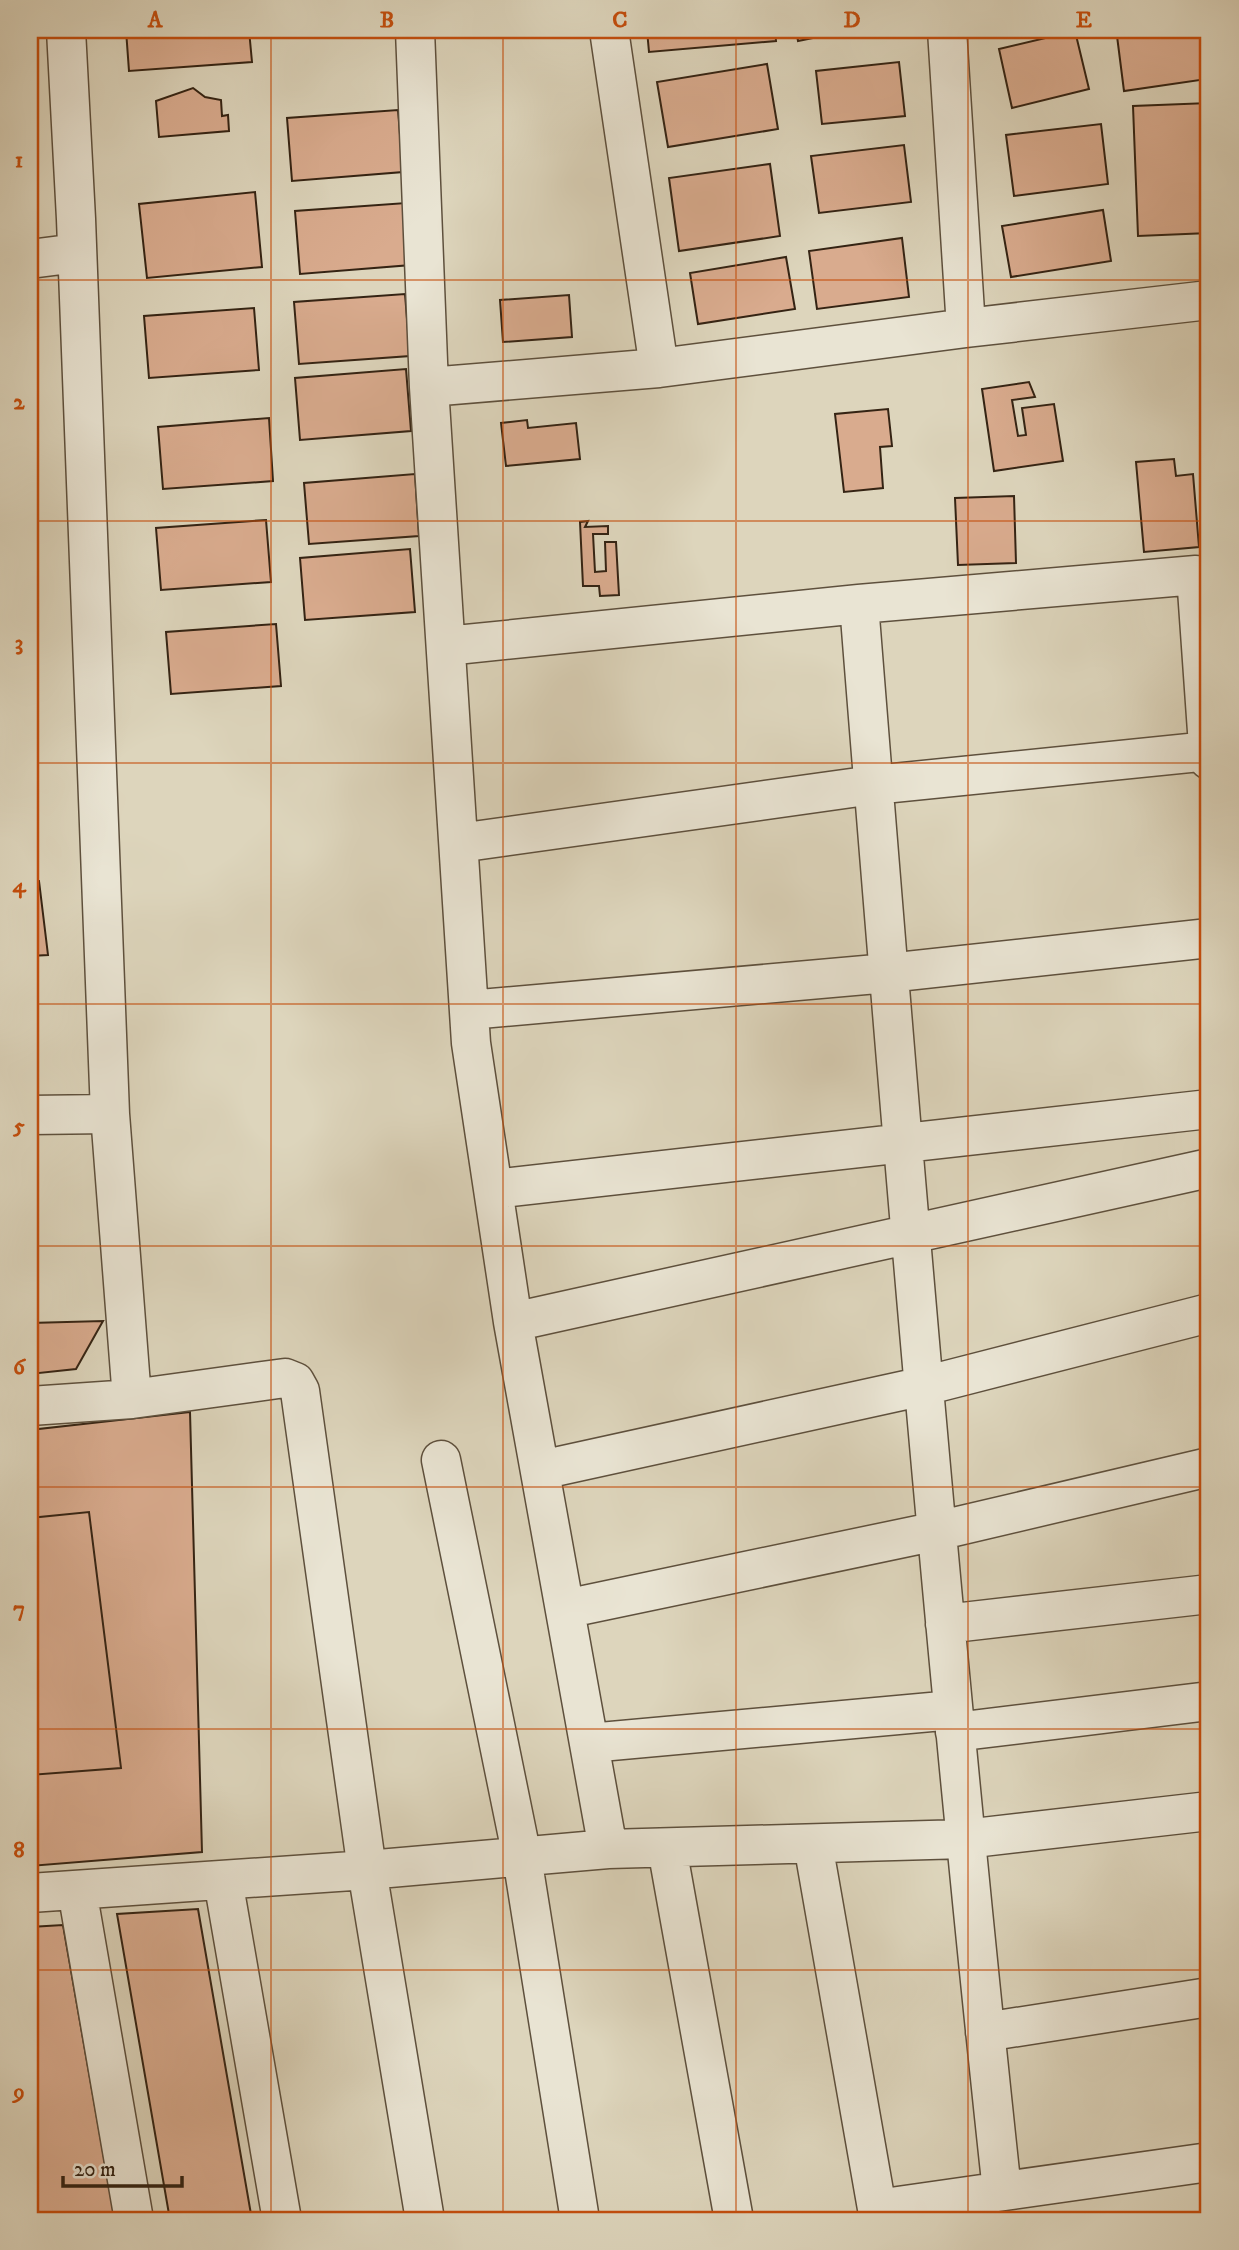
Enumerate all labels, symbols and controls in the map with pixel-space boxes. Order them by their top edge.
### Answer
text: A [147,6,164,35]
text: B [380,6,394,35]
text: C [612,6,628,35]
text: D [843,6,861,35]
text: E [1076,6,1092,35]
text: 1 [15,146,23,175]
text: 2 [13,388,25,417]
text: 3 [15,629,23,658]
text: 4 [12,871,27,900]
text: 5 [12,1112,25,1141]
text: 6 [13,1353,27,1382]
text: 7 [13,1595,25,1624]
text: 8 [13,1836,25,1865]
text: 9 [11,2078,25,2107]
scale bar [63,2145,182,2189]
text: 20 m [74,2157,116,2183]

